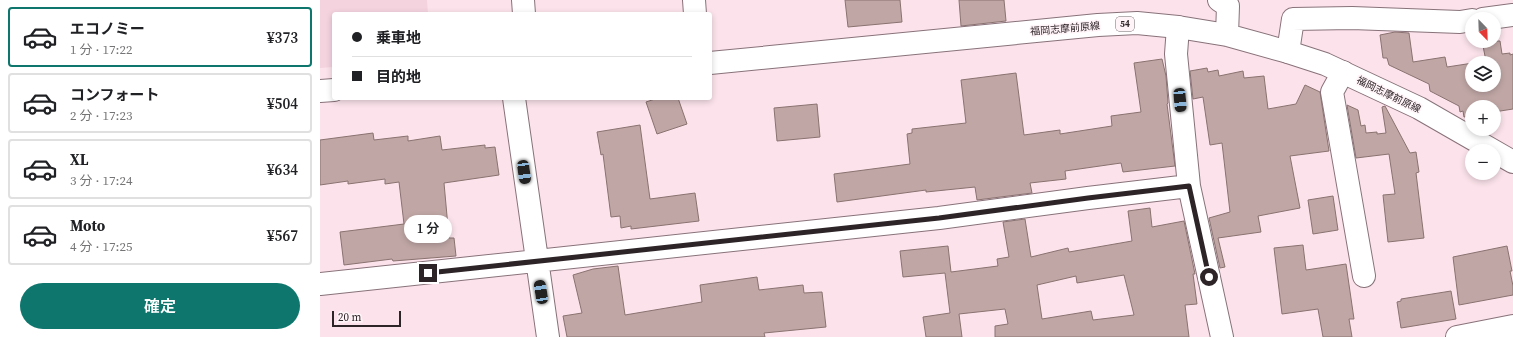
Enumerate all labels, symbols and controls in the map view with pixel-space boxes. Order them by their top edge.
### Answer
north arrow [1465,12,1501,48]
map controls [1465,12,1501,180]
road number: 54 [1116,17,1134,31]
text: エコノミー [70,18,145,39]
icon: car [22,19,58,55]
street label: 福岡志摩前原線 [1030,19,1100,38]
text: ¥373 [267,27,298,48]
text: 乗車地 [376,27,421,48]
text: 1 分 · 17:22 [70,41,132,58]
button: layers [1465,56,1501,92]
text: 目的地 [376,66,421,87]
street label: 福岡志摩前原線 [1354,73,1423,116]
text: コンフォート [70,84,160,105]
icon: car [22,85,58,121]
car [1173,88,1187,112]
text: ¥504 [267,93,298,114]
button: + [1465,100,1501,136]
text: 2 分 · 17:23 [70,107,132,124]
button: − [1465,144,1501,180]
text: XL [70,149,89,170]
icon: car [22,151,58,187]
text: ¥634 [267,159,298,180]
car [516,159,532,185]
text: 3 分 · 17:24 [70,172,132,189]
text: Moto [70,215,105,236]
callout: 1 分 [404,215,452,243]
icon: car [22,217,58,253]
text: 1 分 [417,220,439,237]
text: ¥567 [267,225,298,246]
text: 4 分 · 17:25 [70,238,132,255]
route end [419,264,437,282]
route start [1200,268,1218,286]
car [533,279,549,305]
button: 確定 [20,283,300,329]
scale bar [332,309,401,328]
text: 20 m [338,310,361,325]

